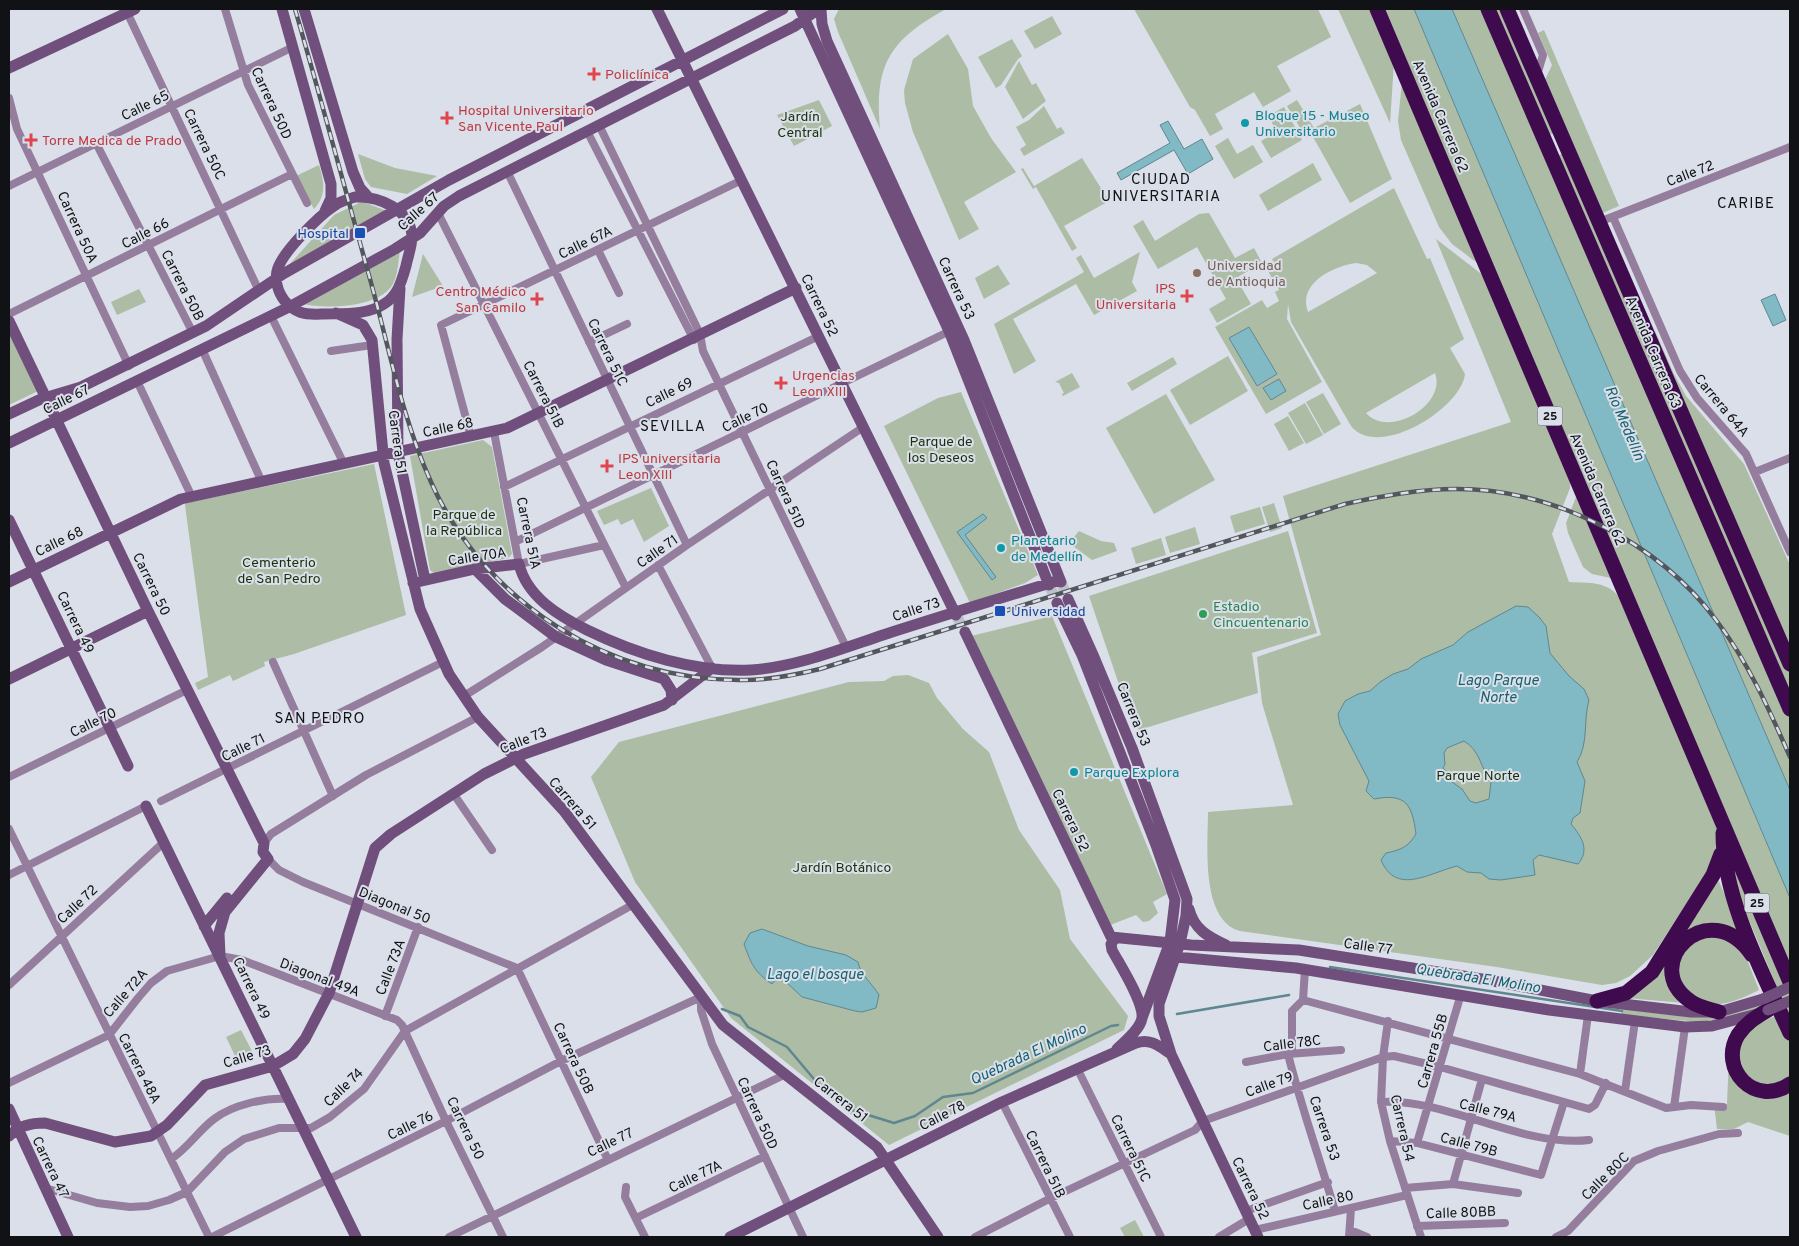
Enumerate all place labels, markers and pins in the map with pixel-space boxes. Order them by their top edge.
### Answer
marker: Policlínica [587,67,601,81]
place label: Policlínica [605,67,669,84]
place label: Hospital Universitario San Vicente Paul [458,103,594,136]
place label: Bloque 15 - Museo Universitario [1255,108,1370,141]
marker: Hospital Universitario San Vicente Paul [440,111,454,125]
marker: Bloque 15 - Museo Universitario [1239,117,1251,129]
marker: Torre Medica de Prado [24,133,38,147]
place label: Torre Medica de Prado [42,133,182,150]
place label: Hospital [297,226,349,243]
marker: Hospital [353,226,367,240]
place label: Universidad de Antioquia [1207,258,1286,291]
marker: Universidad de Antioquia [1191,267,1203,279]
place label: IPS Universitaria [1096,281,1176,314]
place label: Centro Médico San Camilo [435,284,526,317]
marker: IPS Universitaria [1180,289,1194,303]
marker: Centro Médico San Camilo [530,292,544,306]
place label: Urgencias Leon XIII [792,368,855,401]
marker: Urgencias Leon XIII [774,376,788,390]
place label: IPS universitaria Leon XIII [618,451,721,484]
marker: IPS universitaria Leon XIII [600,459,614,473]
place label: Planetario de Medellín [1011,533,1083,566]
marker: Planetario de Medellín [995,542,1007,554]
place label: Estadio Cincuentenario [1213,599,1309,632]
marker: Universidad [993,604,1007,618]
place label: Universidad [1011,604,1086,621]
marker: Estadio Cincuentenario [1197,608,1209,620]
place label: Parque Explora [1084,765,1179,782]
marker: Parque Explora [1068,766,1080,778]

